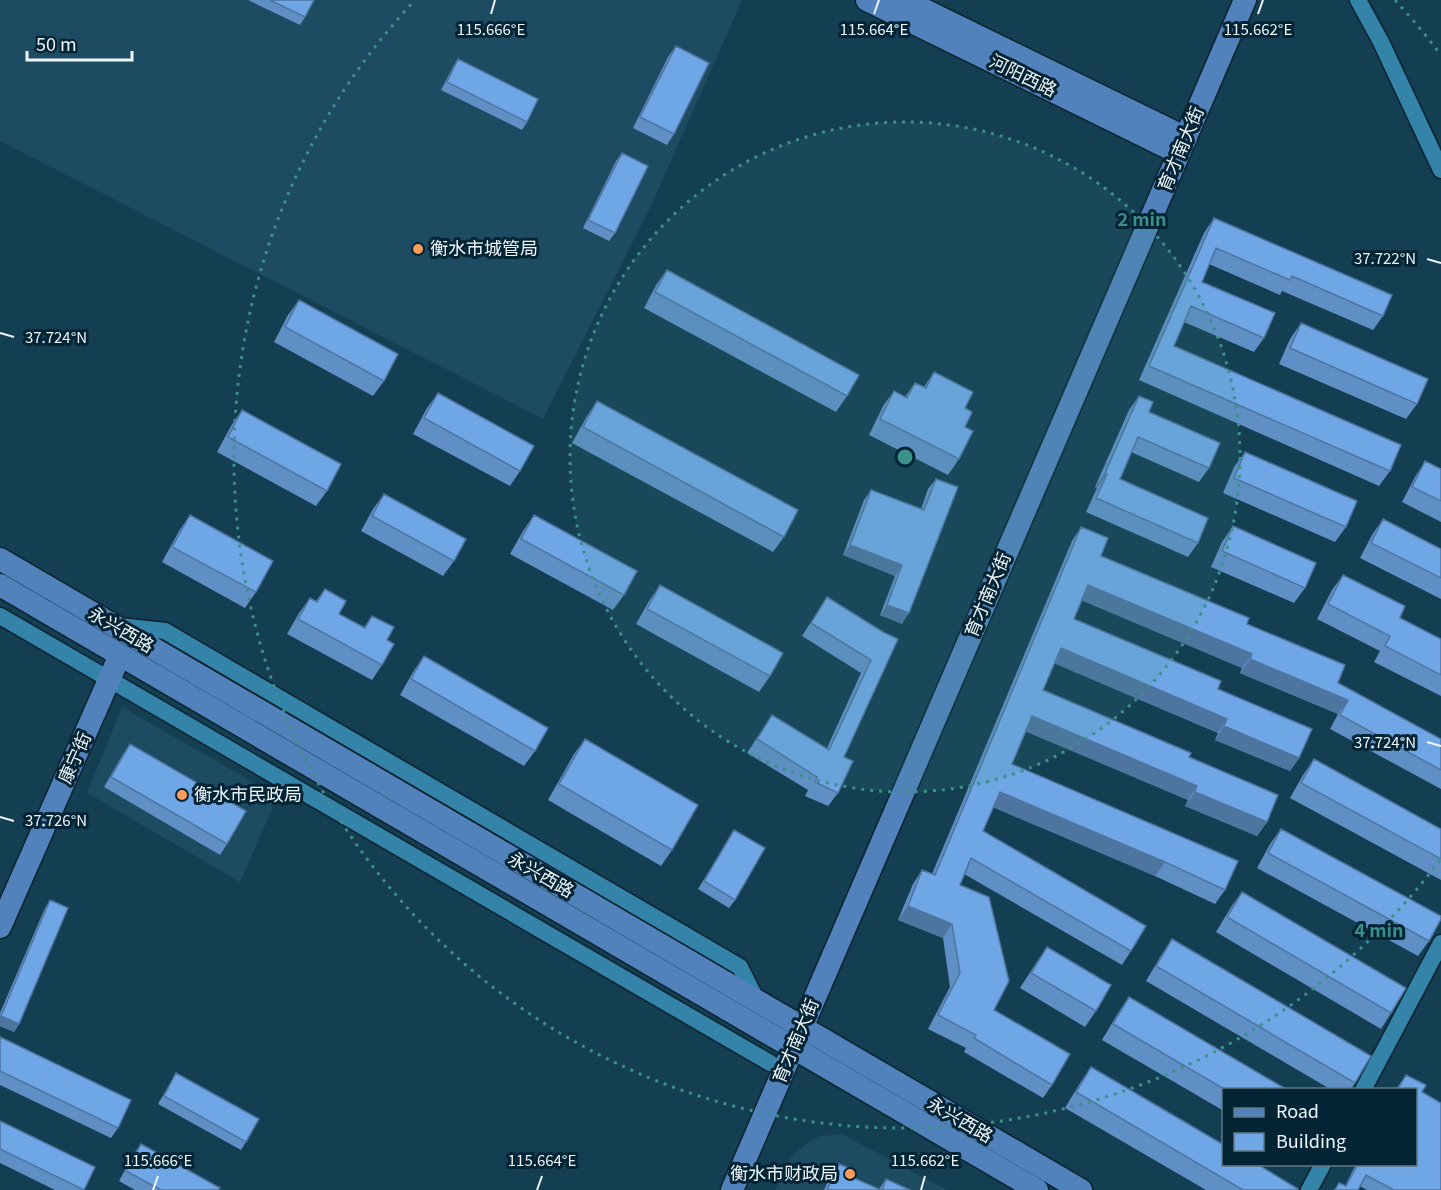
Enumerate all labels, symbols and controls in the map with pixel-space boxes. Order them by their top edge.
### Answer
text: 115.666°E [457,18,525,39]
text: 115.664°E [840,18,908,39]
text: 115.662°E [1224,18,1292,39]
scale bar [27,24,132,62]
text: 50 m [36,30,77,56]
street label: 河阳西路 [986,47,1062,102]
street label: 育才南大街 [1150,102,1209,195]
text: 2 min [1117,205,1167,231]
place label: 衡水市城管局 [430,234,538,260]
marker: 衡水市城管局 [411,242,425,256]
text: 37.722°N [1354,247,1416,268]
text: 37.724°N [25,326,87,347]
centre of rings [895,447,915,467]
street label: 育才南大街 [957,548,1016,641]
street label: 永兴西路 [84,599,160,658]
street label: 康宁街 [50,727,96,787]
text: 37.724°N [1354,731,1416,752]
place label: 衡水市民政局 [194,780,302,806]
marker: 衡水市民政局 [175,788,189,802]
text: 37.726°N [25,809,87,830]
street label: 永兴西路 [504,844,580,903]
text: 4 min [1354,916,1404,942]
street label: 育才南大街 [765,994,824,1087]
legend [1222,1088,1417,1166]
street label: 永兴西路 [923,1089,999,1148]
text: Road [1276,1097,1319,1123]
text: Building [1276,1127,1346,1153]
text: 115.666°E [124,1149,192,1170]
text: 115.664°E [508,1149,576,1170]
text: 115.662°E [891,1149,959,1170]
place label: 衡水市财政局 [730,1159,838,1185]
marker: 衡水市财政局 [843,1167,857,1181]

